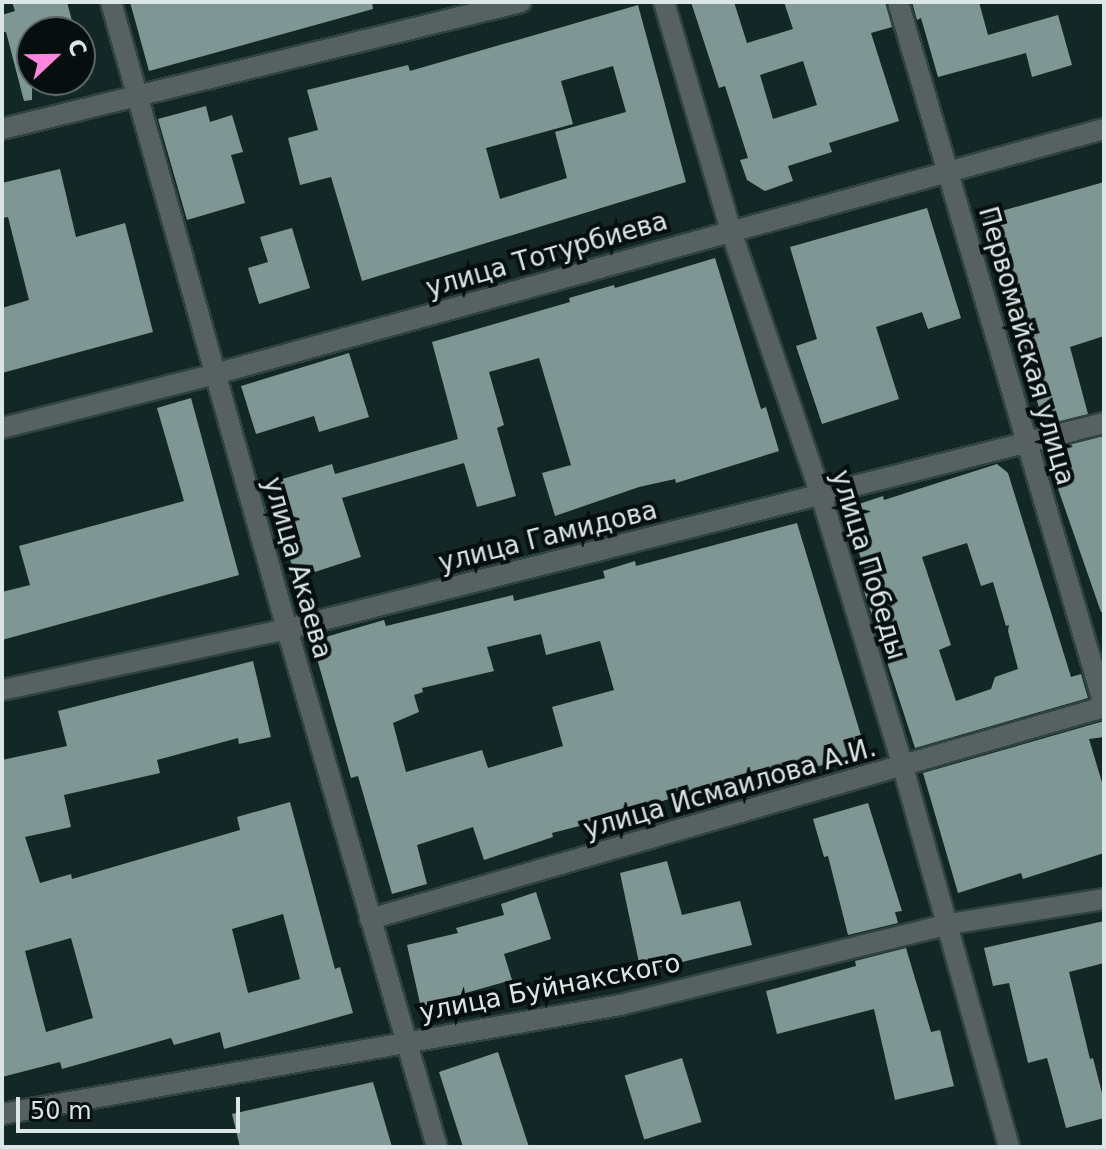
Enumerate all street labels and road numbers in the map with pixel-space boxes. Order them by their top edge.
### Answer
street label: Первомайская улица [971,203,1081,489]
street label: улица Тотурбиева [423,206,671,304]
street label: улица Победы [824,466,912,664]
street label: улица Акаева [256,474,338,662]
street label: улица Гамидова [435,495,661,579]
street label: улица Исмаилова А.И. [580,732,880,846]
street label: улица Буйнакского [417,947,683,1029]

